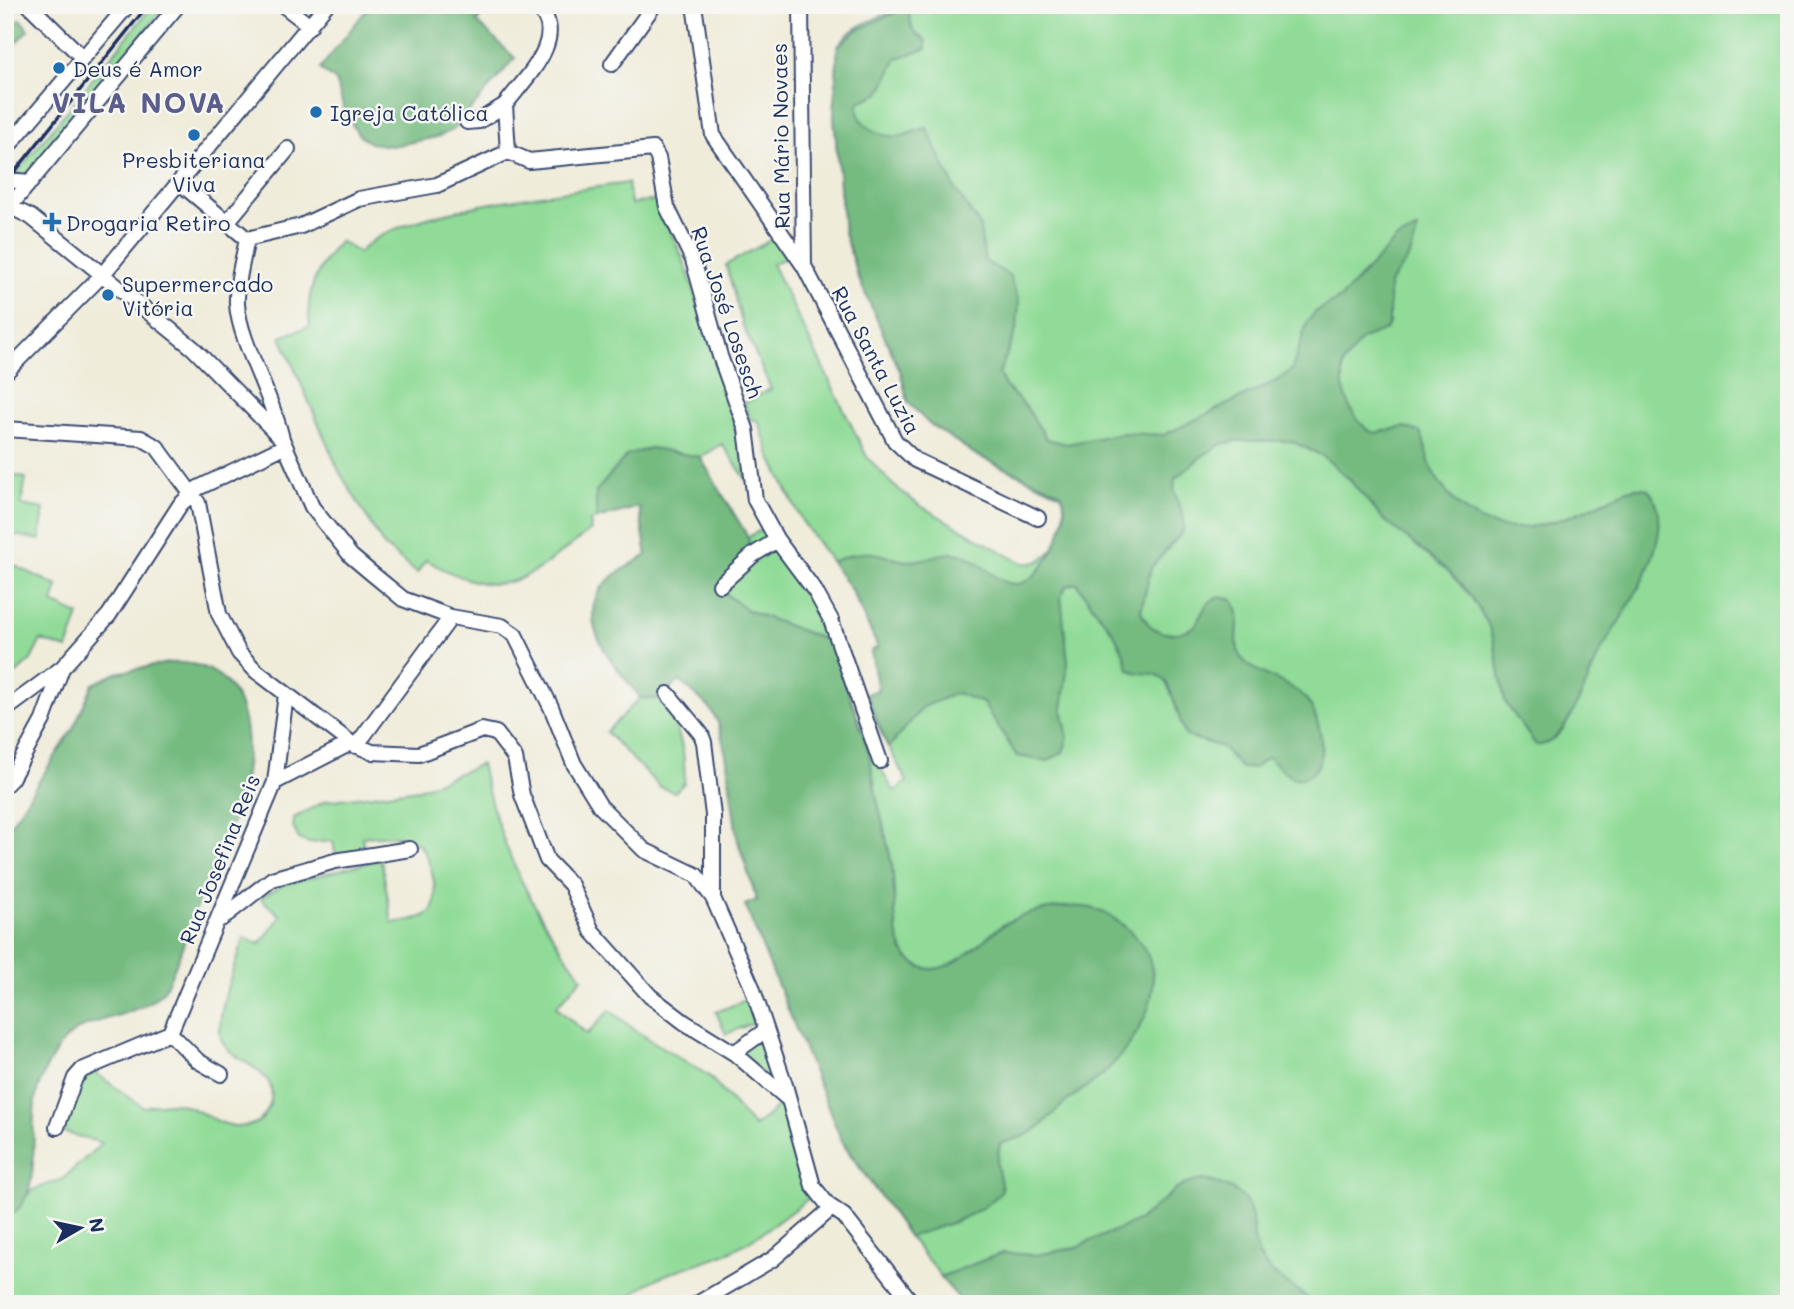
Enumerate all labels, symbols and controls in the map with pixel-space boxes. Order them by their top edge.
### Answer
street label: Rua Mário Novaes [765,43,795,229]
place label: Deus é Amor [73,55,203,82]
marker: Deus é Amor [51,60,67,76]
district label: VILA NOVA [52,84,226,120]
place label: Igreja Católica [330,99,489,126]
marker: Igreja Católica [308,104,324,120]
marker: Presbiteriana Viva [186,127,202,143]
place label: Presbiteriana Viva [122,146,266,197]
place label: Drogaria Retiro [66,209,231,236]
marker: Drogaria Retiro [44,214,60,230]
street label: Rua José Losesch [686,223,770,401]
place label: Supermercado Vitória [122,270,273,321]
street label: Rua Santa Luzia [827,281,927,439]
marker: Supermercado Vitória [100,287,116,303]
street label: Rua Josefina Reis [173,770,265,948]
north arrow [46,1194,116,1264]
text: N [84,1216,111,1234]

